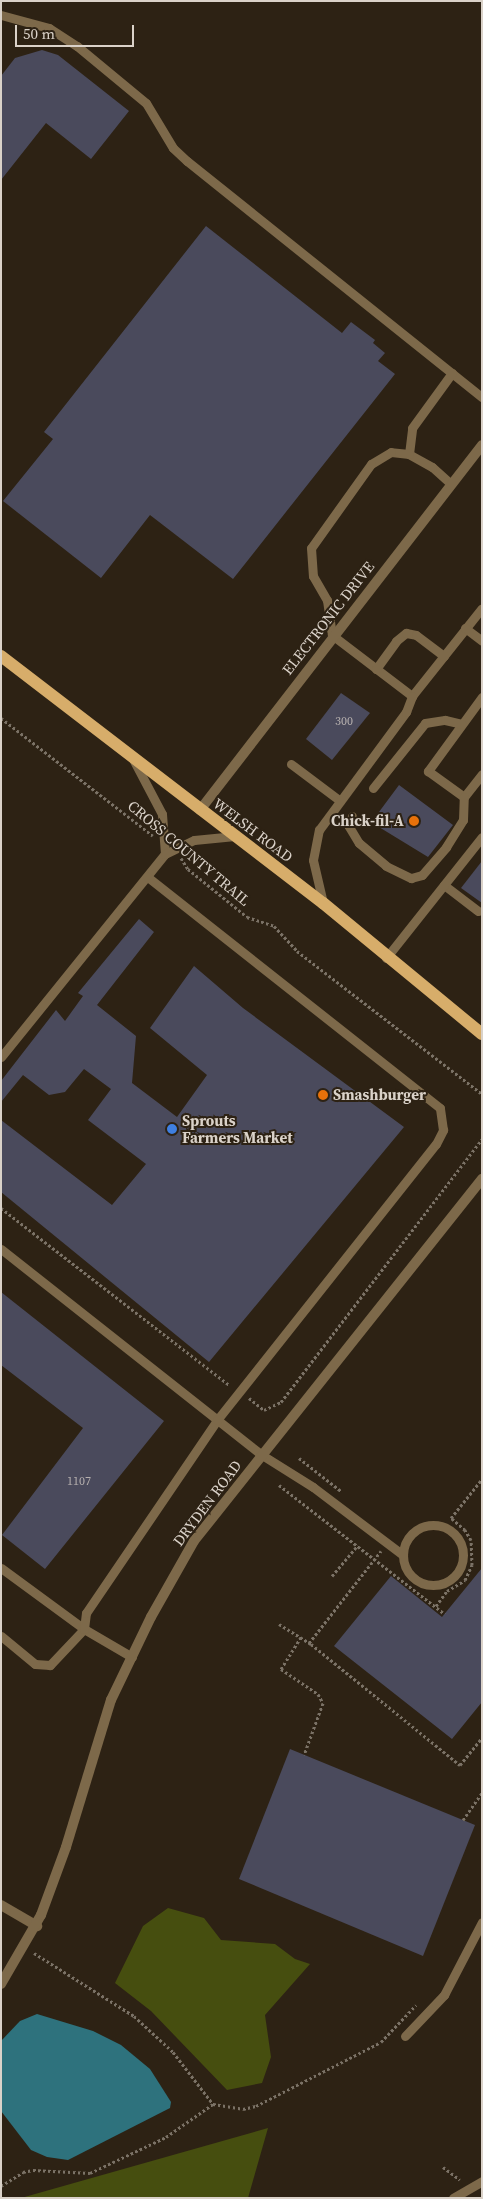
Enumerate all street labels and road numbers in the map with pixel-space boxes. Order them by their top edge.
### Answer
street label: ELECTRONIC DRIVE [278,558,378,678]
street label: WELSH ROAD [210,794,296,866]
street label: CROSS COUNTY TRAIL [124,796,254,910]
street label: DRYDEN ROAD [169,1457,245,1549]

